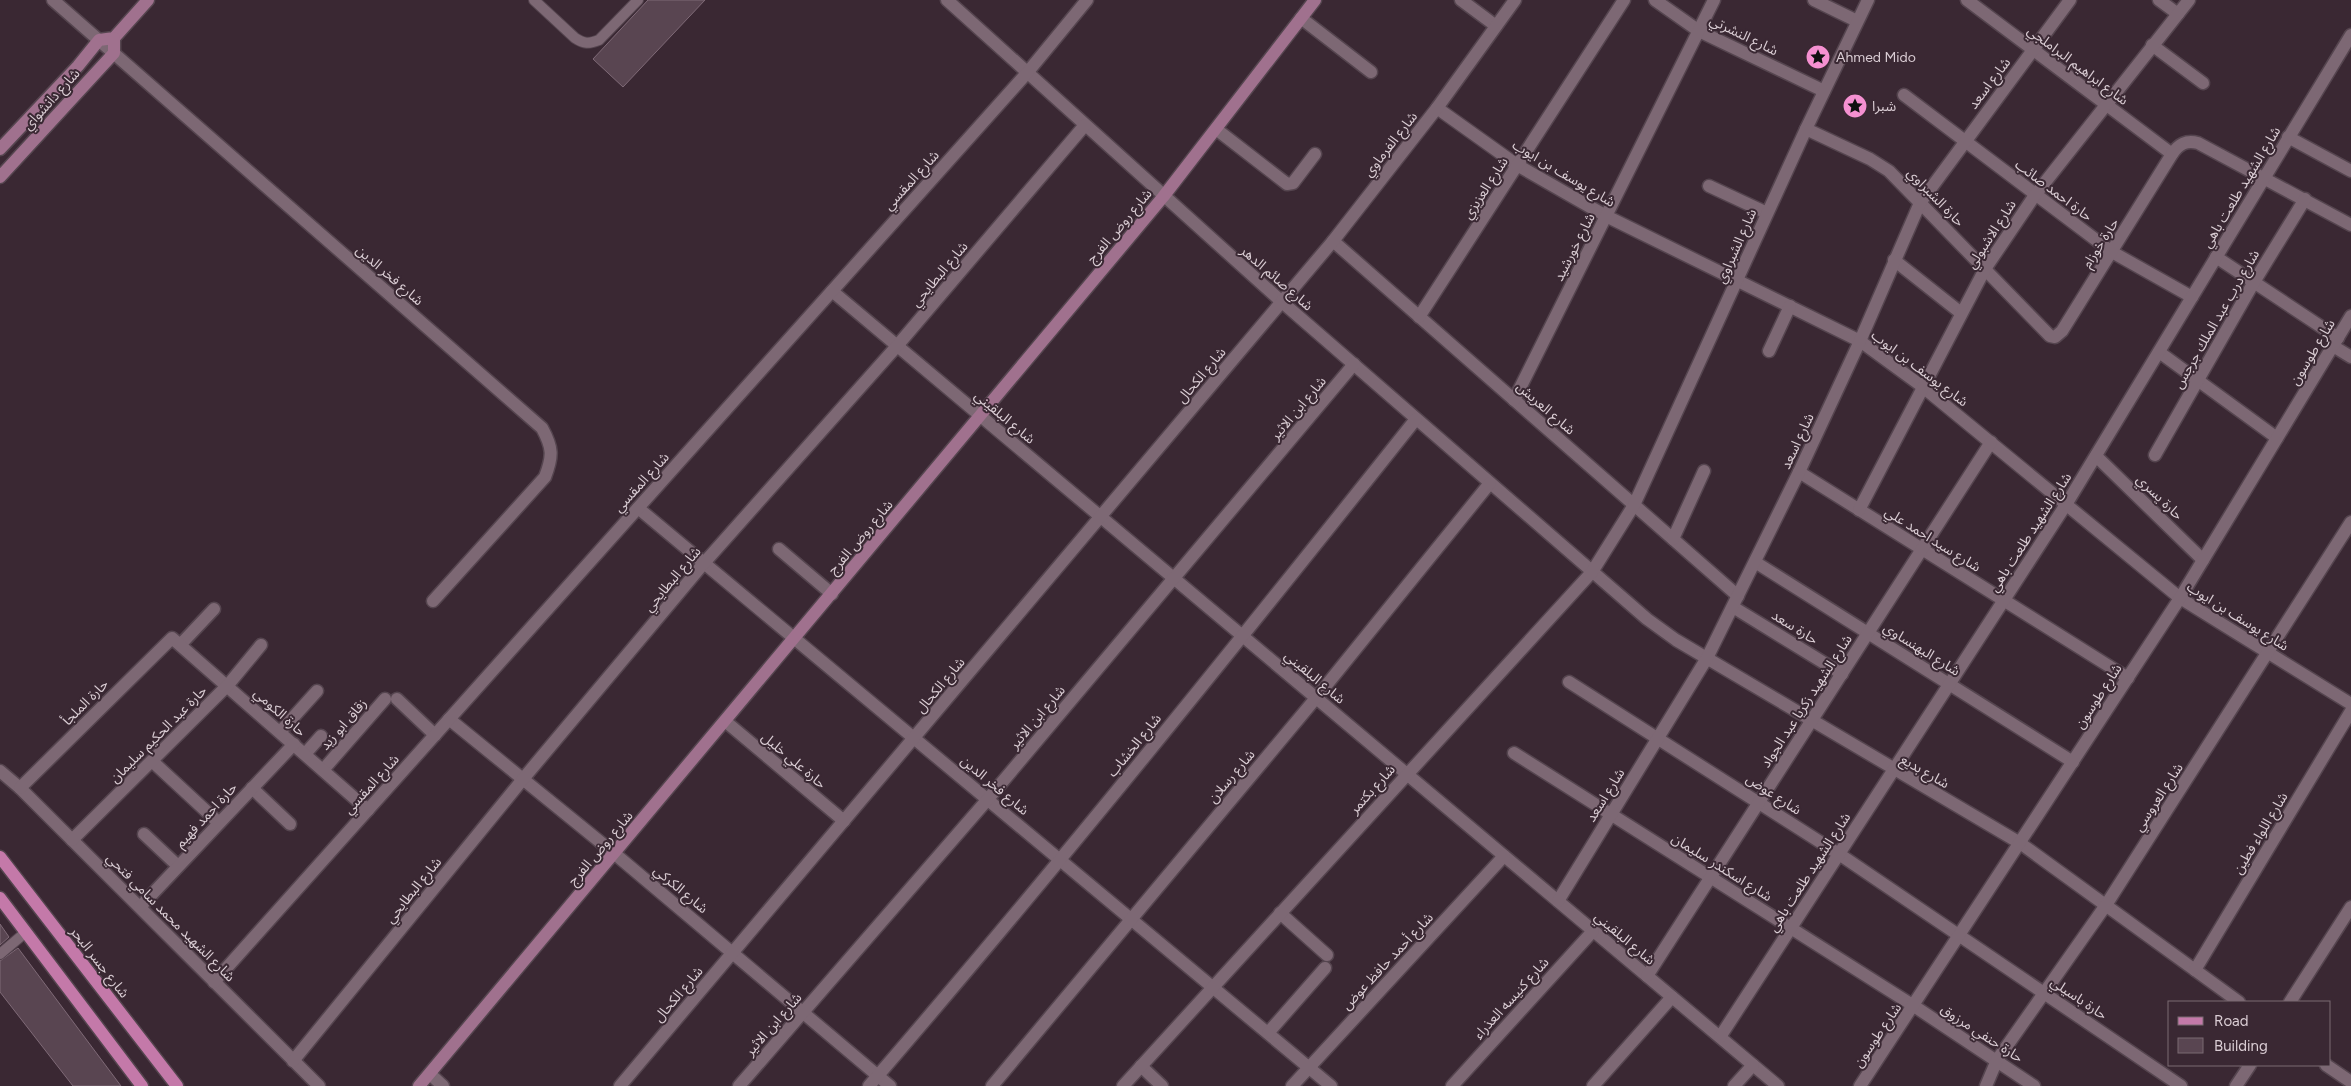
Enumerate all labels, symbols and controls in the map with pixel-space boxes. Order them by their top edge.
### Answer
street label: شارع النشرتي [1706,12,1781,61]
street label: شارع ابراهيم البراملجي [2023,22,2132,111]
place icon: Ahmed Mido [1805,44,1831,70]
place label: Ahmed Mido [1836,49,1916,66]
street label: شارع اسعد [1965,54,2016,113]
street label: شارع دانشواي [19,65,85,135]
place icon: شبرا [1842,93,1868,119]
place label: شبرا [1872,98,1896,115]
street label: شارع الفرماوي [1360,108,1423,182]
street label: شارع الشهيد طلعت باهي [2198,123,2286,252]
street label: شارع يوسف بن ايوب [1508,136,1618,213]
street label: شارع المقسي [880,147,944,215]
street label: شارع العزيزي [1459,154,1514,224]
street label: حارة احمد صائب [2012,156,2096,225]
street label: حارة الشبراوي [1902,164,1968,232]
street label: شارع روض الفرج [1083,185,1157,268]
street label: شارع الاشبولي [1963,197,2022,273]
street label: شارع الشبراوي [1712,206,1763,287]
street label: شارع خورشيد [1550,210,1601,285]
street label: حارة خوزام [2078,215,2124,272]
street label: شارع البطايحي [907,238,973,312]
street label: شارع فخر الدين [351,241,427,311]
street label: شارع صائم الدهر [1235,242,1316,316]
street label: شارع درب عبد الملك جرجس [2170,247,2265,393]
street label: شارع طوسون [2286,316,2340,389]
street label: شارع يوسف بن ايوب [1867,326,1971,412]
street label: شارع الكحال [1173,344,1231,408]
street label: شارع ابن الاثير [1266,373,1331,446]
street label: شارع العريش [1512,378,1578,440]
street label: شارع البلقيني [969,387,1038,449]
street label: شارع اسعد [1777,411,1820,473]
street label: شارع المقسي [610,449,674,517]
street label: شارع الشهيد طلعت باهي [1986,469,2077,596]
street label: حارة يسري [2131,471,2187,525]
street label: شارع روض الفرج [824,496,898,579]
street label: شارع سيد احمد علي [1880,503,1984,578]
street label: شارع البطايحي [640,543,706,617]
street label: شارع يوسف بن ايوب [2183,578,2292,656]
street label: حارة سعد [1768,607,1821,648]
street label: شارع البهنساوي [1879,619,1963,682]
street label: شارع الشهيد زكريا عبد الجواد [1757,632,1858,772]
street label: شارع البلقيني [1279,647,1348,709]
street label: شارع الكحال [912,654,970,718]
street label: شارع طوسون [2071,661,2127,733]
street label: حارة الملجأ [58,675,112,729]
street label: حارة عبد الحكيم سليمان [106,682,212,788]
street label: شارع ابن الاثير [1005,682,1070,755]
street label: حارة الكومي [249,685,309,742]
street label: زقاق ابو زيد [316,695,370,754]
street label: شارع الخشاب [1104,710,1167,782]
street label: حارة علي خليل [757,729,829,794]
street label: شارع رسلان [1204,746,1260,808]
street label: شارع المقسي [340,751,404,819]
street label: شارع بديع [1896,751,1952,794]
street label: شارع فخر الدين [956,752,1032,820]
street label: شارع العروسي [2130,760,2189,836]
street label: شارع بكتمر [1345,761,1400,820]
street label: شارع اسعد [1582,765,1630,826]
street label: شارع عوض [1742,770,1805,820]
street label: حارة احمد فهيم [172,779,242,853]
street label: شارع اللواء فطين [2229,789,2293,878]
street label: شارع روض الفرج [564,807,638,890]
street label: شارع الشهيد طلعت باهي [1765,809,1856,936]
street label: شارع اسكندر سليمان [1667,830,1775,907]
street label: شارع الشهيد محمد سامي فتحي [101,849,239,987]
street label: شارع البطايحي [382,854,447,928]
street label: شارع الكركي [649,862,711,919]
street label: شارع البلقيني [1589,908,1658,970]
street label: شارع أحمد حافظ عوض [1337,909,1438,1015]
street label: شارع جسر البحر [64,922,133,1003]
street label: شارع كنيسه العذراء [1470,954,1554,1044]
street label: شارع الكحال [650,963,708,1027]
street label: حارة باسيلي [2046,973,2110,1025]
street label: شارع ابن الاثير [741,989,807,1061]
street label: شارع طوسون [1850,1000,1907,1072]
street label: حارة حنفي مرزوق [1936,1000,2026,1068]
legend [2168,1001,2331,1066]
text: Road [2214,1012,2249,1030]
text: Building [2214,1037,2268,1055]

